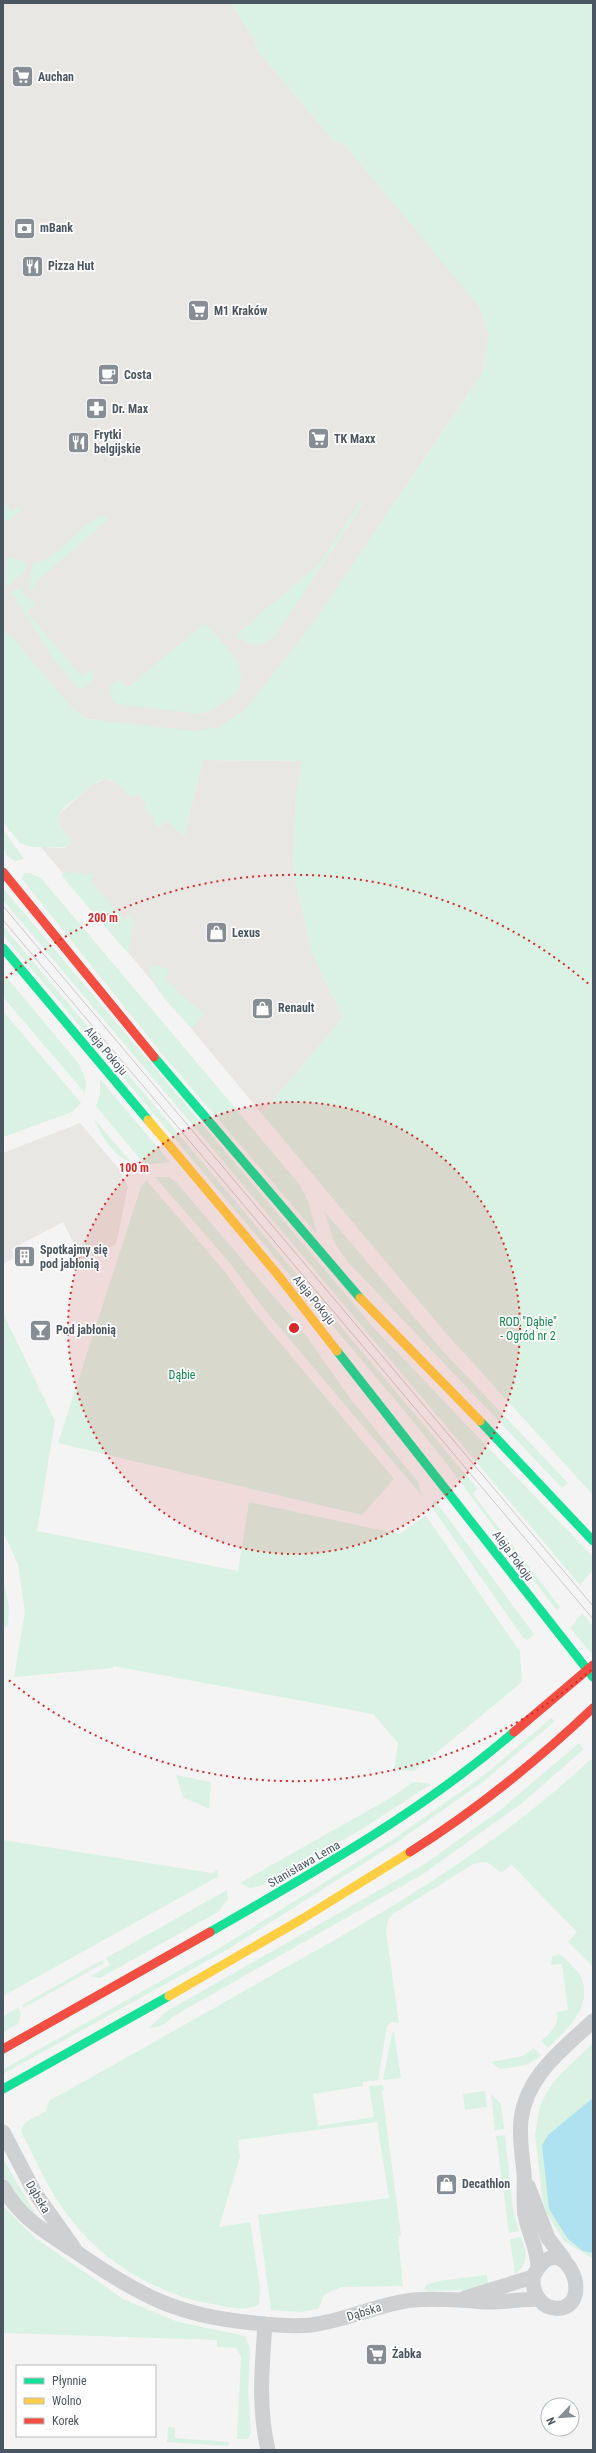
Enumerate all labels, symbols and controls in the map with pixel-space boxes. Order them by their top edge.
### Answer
supermarket icon: Auchan [9,64,35,90]
place label: Auchan [38,70,74,84]
bank icon: mBank [12,215,38,241]
place label: mBank [40,221,73,235]
restaurant icon: Pizza Hut [19,253,45,279]
place label: Pizza Hut [48,259,94,273]
supermarket icon: M1 Kraków [185,298,211,324]
place label: M1 Kraków [214,304,268,318]
cafe icon: Costa [95,362,121,388]
place label: Costa [124,368,152,382]
pharmacy icon: Dr. Max [83,396,109,422]
place label: Dr. Max [112,402,149,416]
supermarket icon: TK Maxx [306,426,332,452]
place label: Frytki belgijskie [94,428,141,456]
restaurant icon: Frytki belgijskie [65,429,91,455]
place label: TK Maxx [334,432,376,446]
text: 200 m [88,911,118,925]
shop icon: Lexus [204,920,230,946]
place label: Lexus [232,926,261,940]
shop icon: Renault [250,995,276,1021]
place label: Renault [278,1001,315,1015]
street label: Aleja Pokoju [82,1024,130,1078]
text: 100 m [119,1161,149,1175]
place label: Spotkajmy się pod jabłonią [40,1243,108,1271]
building icon: Spotkajmy się pod jabłonią [12,1244,38,1270]
street label: Aleja Pokoju [290,1273,338,1327]
park label: ROD "Dąbie" - Ogród nr 2 [499,1315,557,1343]
bar icon: Pod jabłonią [27,1317,53,1343]
centre of rings [287,1321,301,1335]
place label: Pod jabłonią [56,1323,116,1337]
park label: Dąbie [169,1368,196,1382]
street label: Aleja Pokoju [490,1528,536,1584]
street label: Stanisława Lema [266,1838,343,1890]
shop icon: Decathlon [434,2171,460,2197]
place label: Decathlon [462,2177,510,2191]
street label: Dąbska [23,2178,53,2216]
street label: Dąbska [345,2300,383,2324]
supermarket icon: Żabka [364,2341,390,2367]
place label: Żabka [392,2346,422,2361]
legend [16,2365,156,2437]
text: Płynnie [52,2374,87,2388]
text: Wolno [52,2394,82,2408]
north arrow [540,2397,580,2437]
text: Korek [52,2414,80,2428]
text: N [544,2415,559,2427]

